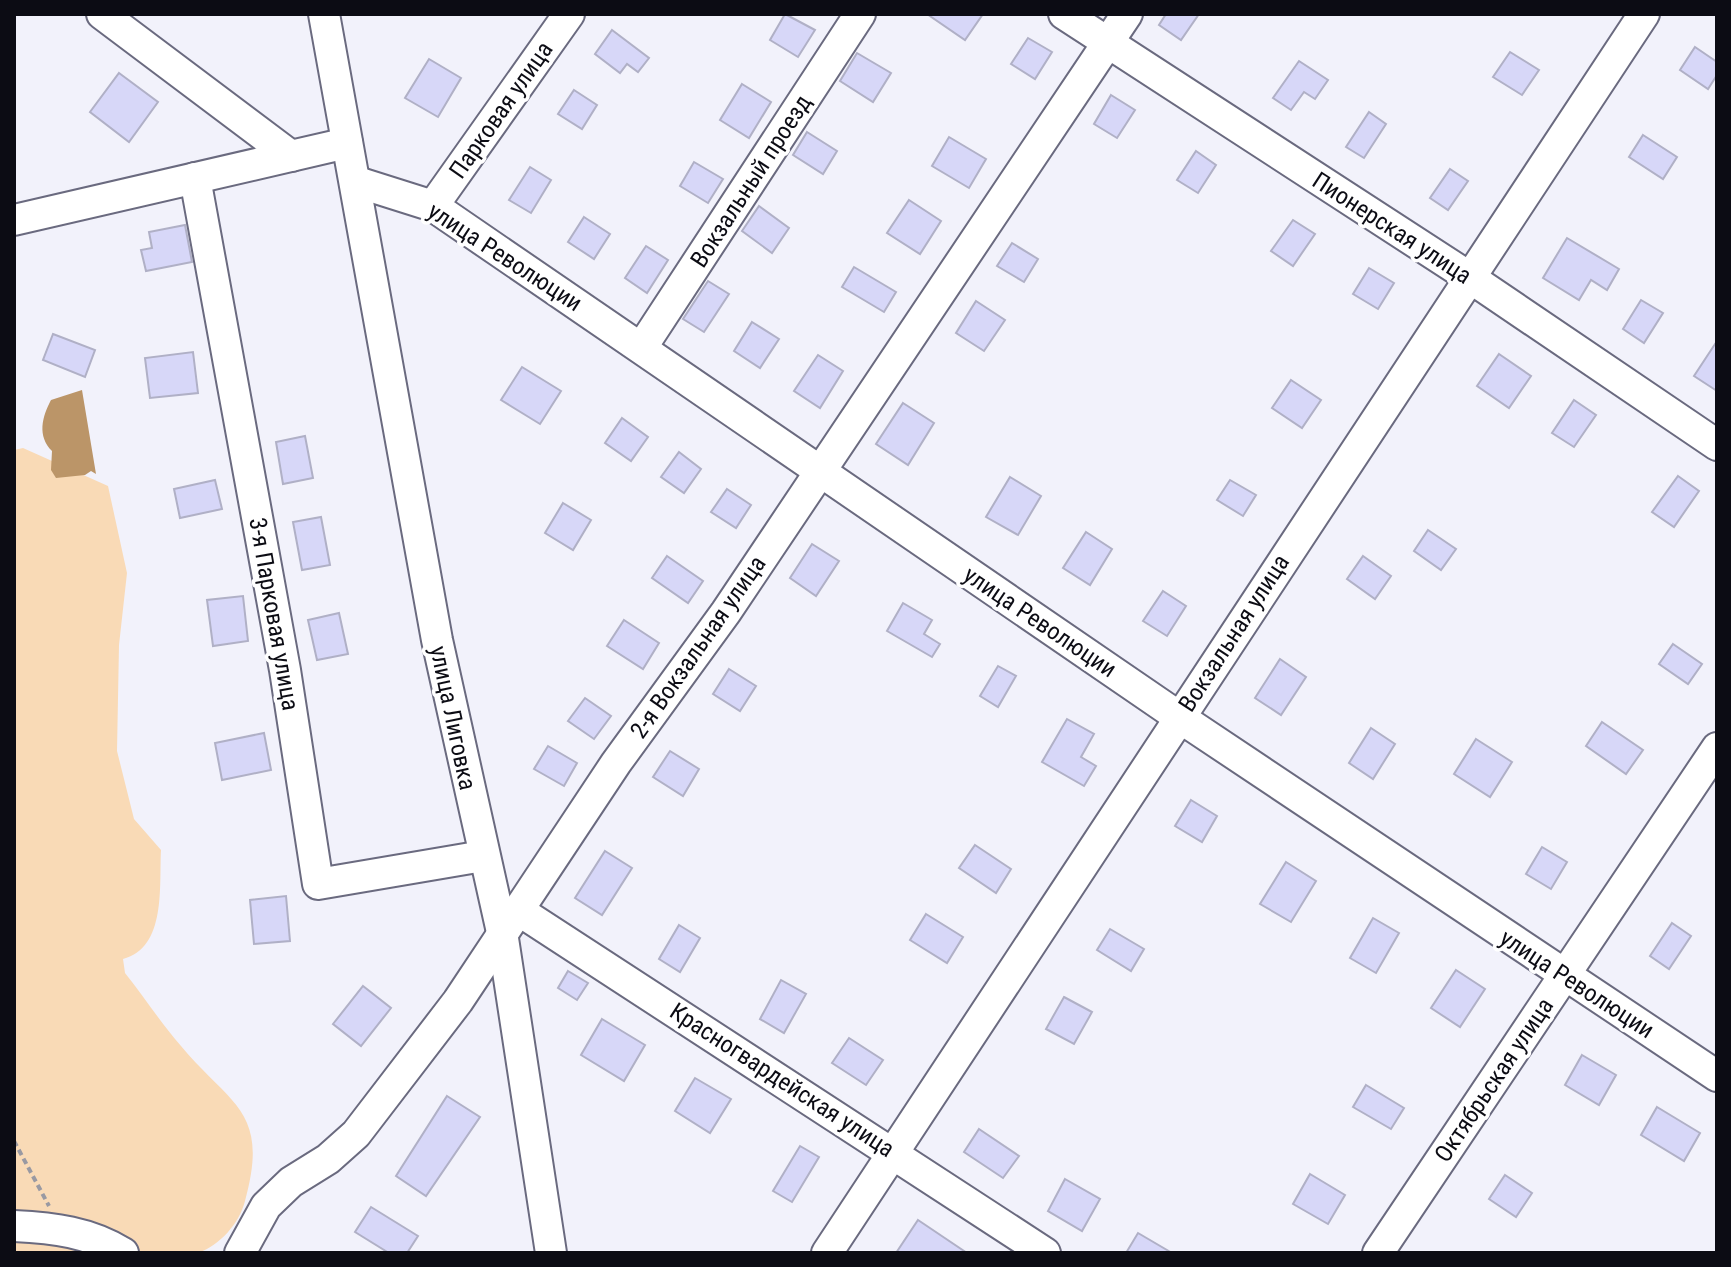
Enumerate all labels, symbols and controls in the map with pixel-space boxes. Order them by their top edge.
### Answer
street label: Парковая улица [444,36,558,184]
street label: Вокзальный проезд [685,89,817,272]
street label: Пионерская улица [1307,166,1477,290]
street label: улица Революции [423,197,587,317]
street label: 3-я Парковая улица [243,515,305,713]
street label: Вокзальная улица [1173,549,1295,717]
street label: 2-я Вокзальная улица [624,550,772,744]
street label: улица Революции [958,561,1122,683]
street label: улица Лиговка [424,643,482,793]
street label: улица Революции [1495,924,1659,1044]
street label: Октябрьская улица [1429,993,1559,1167]
street label: Красногвардейская улица [665,997,899,1163]

